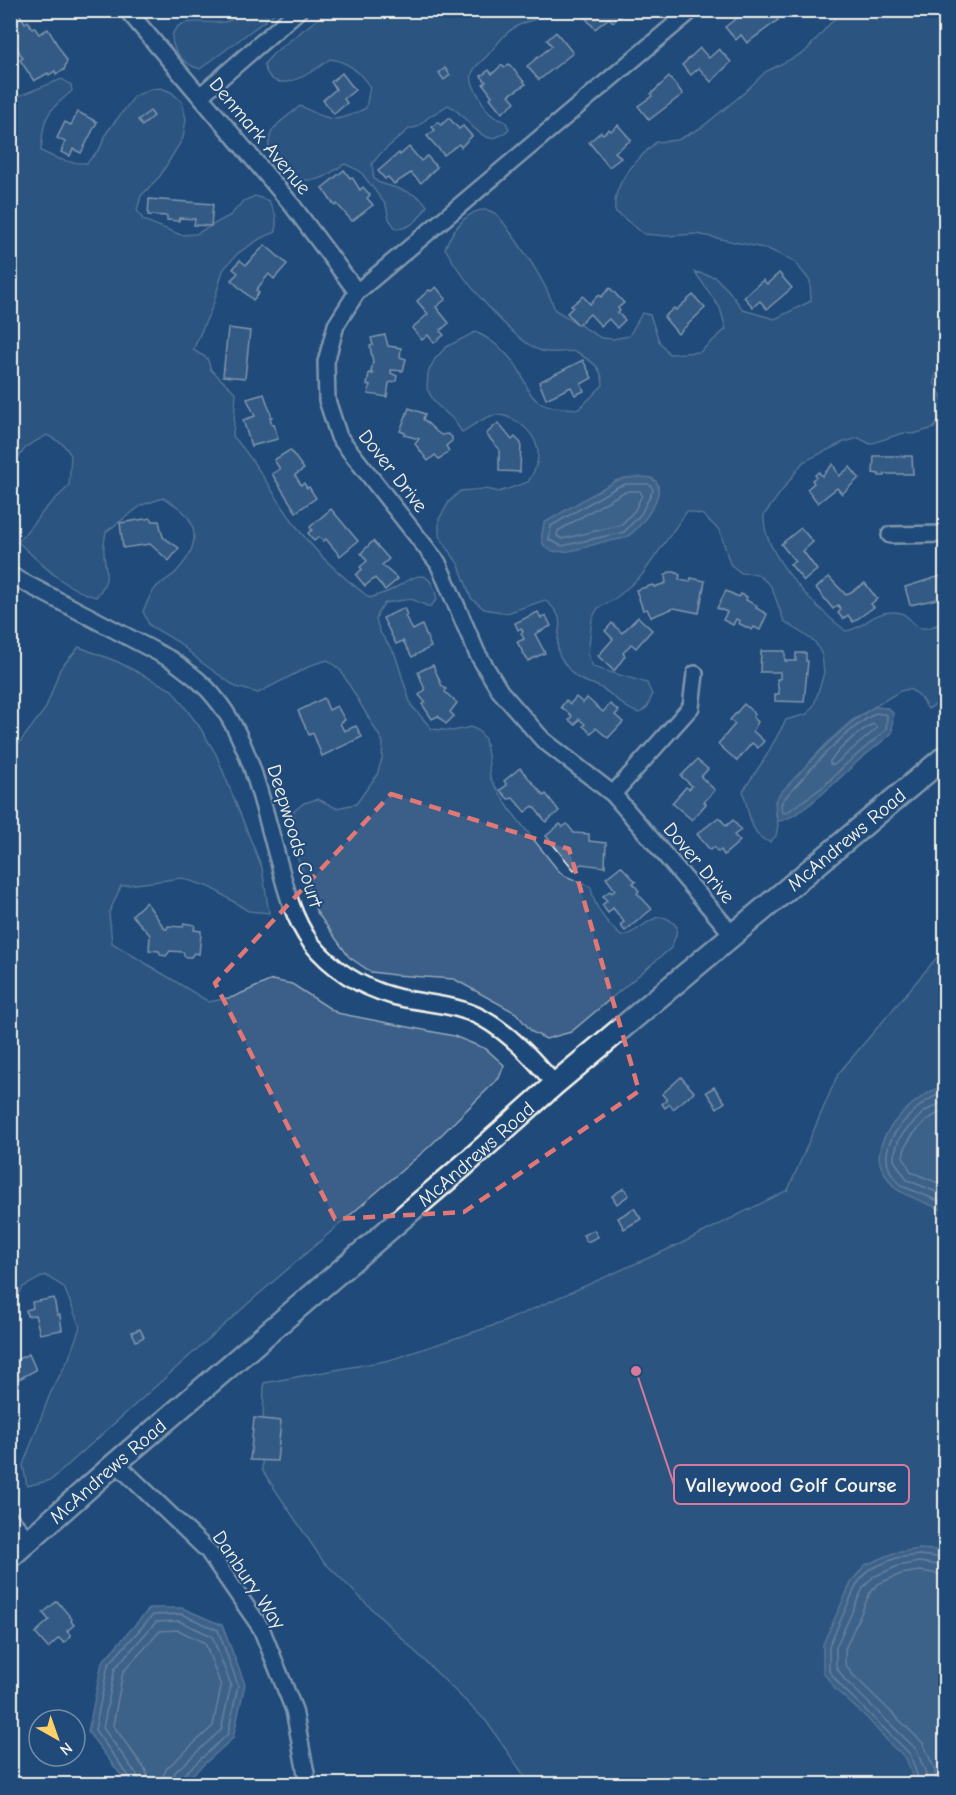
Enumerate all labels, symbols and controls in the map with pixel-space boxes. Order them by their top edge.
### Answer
street label: Denmark Avenue [204,73,316,199]
street label: Dover Drive [354,425,432,517]
street label: Deepwoods Court [262,762,328,911]
street label: McAndrews Road [782,783,910,896]
street label: Dover Drive [659,818,739,908]
street label: McAndrews Road [413,1097,539,1211]
street label: McAndrews Road [44,1414,171,1528]
callout: Valleywood Golf Course [674,1465,909,1504]
text: Valleywood Golf Course [685,1473,897,1497]
street label: Danbury Way [208,1526,290,1634]
north arrow [27,1708,87,1768]
text: N [56,1738,76,1759]

